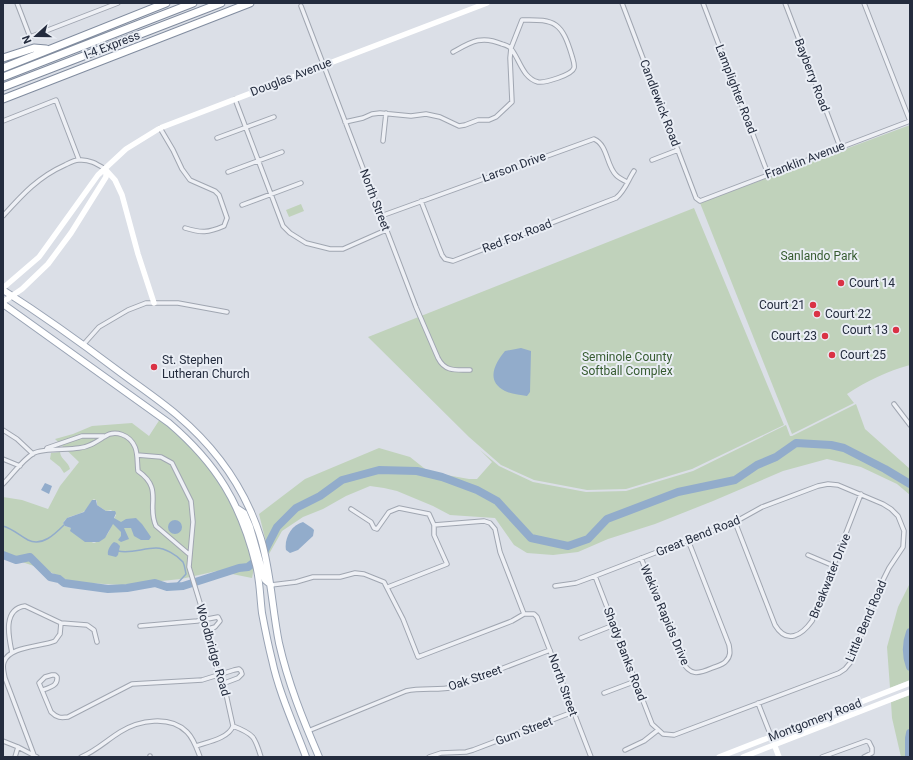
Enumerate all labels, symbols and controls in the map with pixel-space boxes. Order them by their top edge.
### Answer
north arrow [16,16,56,56]
street label: I-4 Express [82,28,142,62]
text: N [20,33,35,45]
street label: Bayberry Road [792,36,832,114]
street label: Lamplighter Road [713,42,759,136]
street label: Douglas Avenue [248,55,334,99]
street label: Candlewick Road [637,58,683,148]
street label: Franklin Avenue [763,138,847,182]
street label: Larson Drive [480,149,548,185]
street label: North Street [357,167,393,233]
street label: Red Fox Road [480,216,554,256]
park label: Sanlando Park [780,249,858,263]
place label: Court 14 [849,276,895,290]
marker: Court 14 [836,278,846,288]
place label: Court 21 [759,298,805,312]
marker: Court 21 [808,300,818,310]
place label: Court 22 [825,307,871,321]
marker: Court 22 [812,309,822,319]
place label: Court 13 [842,323,888,337]
marker: Court 13 [891,325,901,335]
place label: Court 23 [771,329,817,343]
marker: Court 23 [820,331,830,341]
place label: Court 25 [840,348,886,362]
park label: Seminole County Softball Complex [581,350,673,378]
marker: Court 25 [827,350,837,360]
place label: St. Stephen Lutheran Church [162,353,250,381]
marker: St. Stephen Lutheran Church [149,362,159,372]
street label: Great Bend Road [654,513,742,559]
street label: Breakwater Drive [807,532,853,620]
street label: Wekiva Rapids Drive [638,563,692,667]
street label: Little Bend Road [843,578,889,664]
street label: Woodbridge Road [193,602,233,698]
street label: Shady Banks Road [601,605,649,703]
street label: North Street [545,652,581,718]
street label: Oak Street [446,662,504,694]
street label: Montgomery Road [766,696,864,744]
street label: Gum Street [494,714,555,748]

